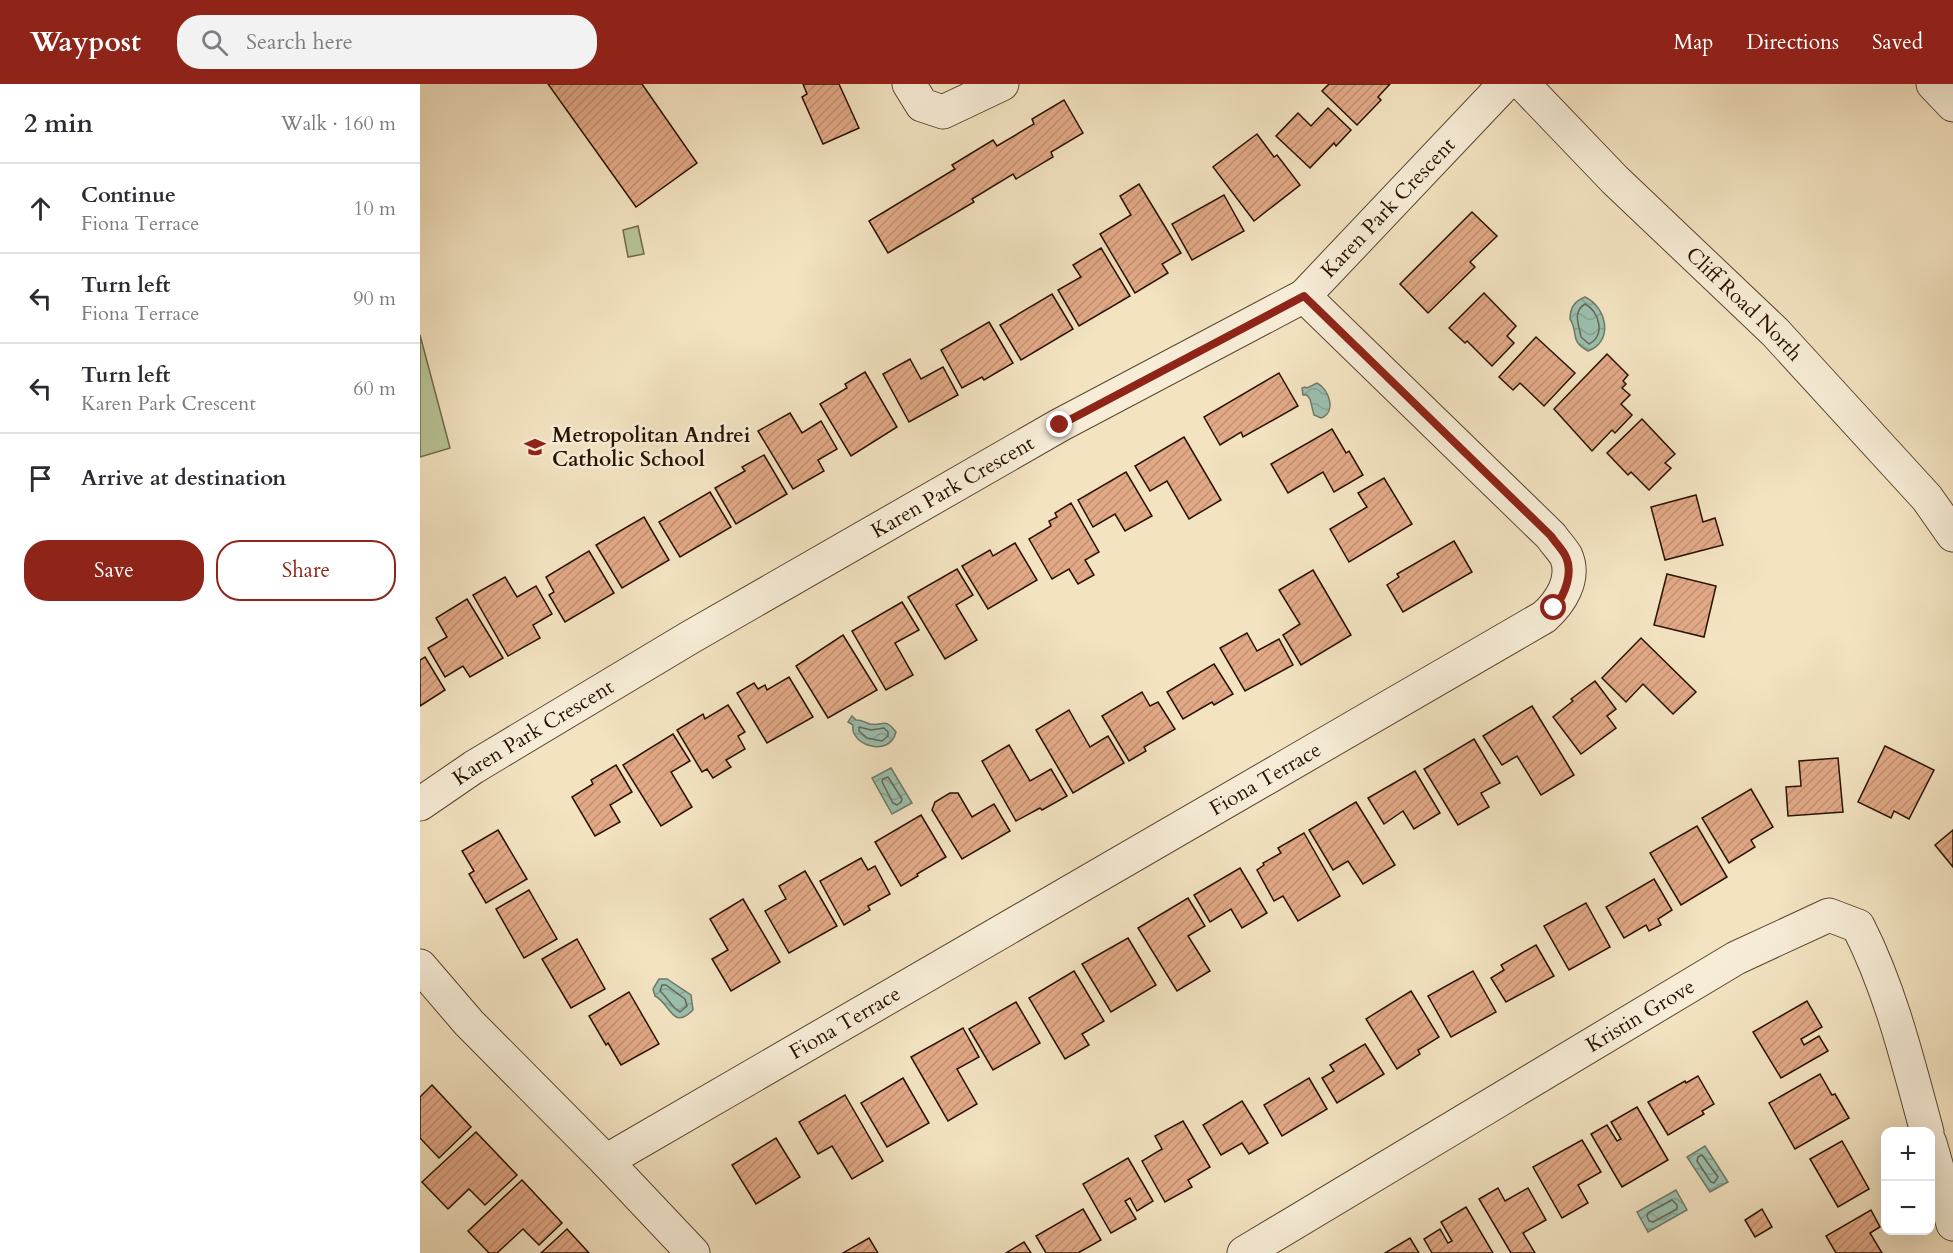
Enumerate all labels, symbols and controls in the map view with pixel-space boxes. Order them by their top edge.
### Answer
search box [177,15,597,69]
text: Waypost [30,23,141,61]
icon: search [198,26,231,59]
text: Search here [246,27,353,57]
text: Map [1673,28,1713,57]
text: Directions [1746,28,1839,57]
text: Saved [1872,28,1923,57]
text: 2 min [24,106,93,141]
text: Walk · 160 m [281,110,396,137]
street label: Karen Park Crescent [1315,131,1462,284]
text: Continue [81,180,176,210]
icon: ahead [24,192,57,225]
text: 10 m [353,195,396,222]
text: Fiona Terrace [81,210,199,237]
street label: Cliff Road North [1679,241,1809,368]
text: Turn left [81,270,170,300]
icon: left [24,282,57,315]
text: 90 m [353,285,396,312]
text: Fiona Terrace [81,300,199,327]
text: Turn left [81,360,170,390]
icon: left [24,372,57,405]
text: 60 m [353,375,396,402]
text: Karen Park Crescent [81,390,256,417]
route end [1046,411,1072,437]
place label: Metropolitan Andrei Catholic School [552,421,751,474]
street label: Karen Park Crescent [866,429,1040,545]
school or university icon: Metropolitan Andrei Catholic School [523,435,547,459]
icon: arrive [24,462,57,495]
text: Arrive at destination [81,463,286,493]
button: Save [24,540,204,601]
button: Share [216,540,396,601]
route start [1540,594,1566,620]
street label: Karen Park Crescent [447,672,620,793]
street label: Fiona Terrace [1204,735,1326,823]
street label: Kristin Grove [1581,972,1700,1060]
street label: Fiona Terrace [784,979,906,1067]
map controls [1881,1127,1935,1235]
button: + [1881,1127,1935,1181]
button: − [1881,1181,1935,1235]

